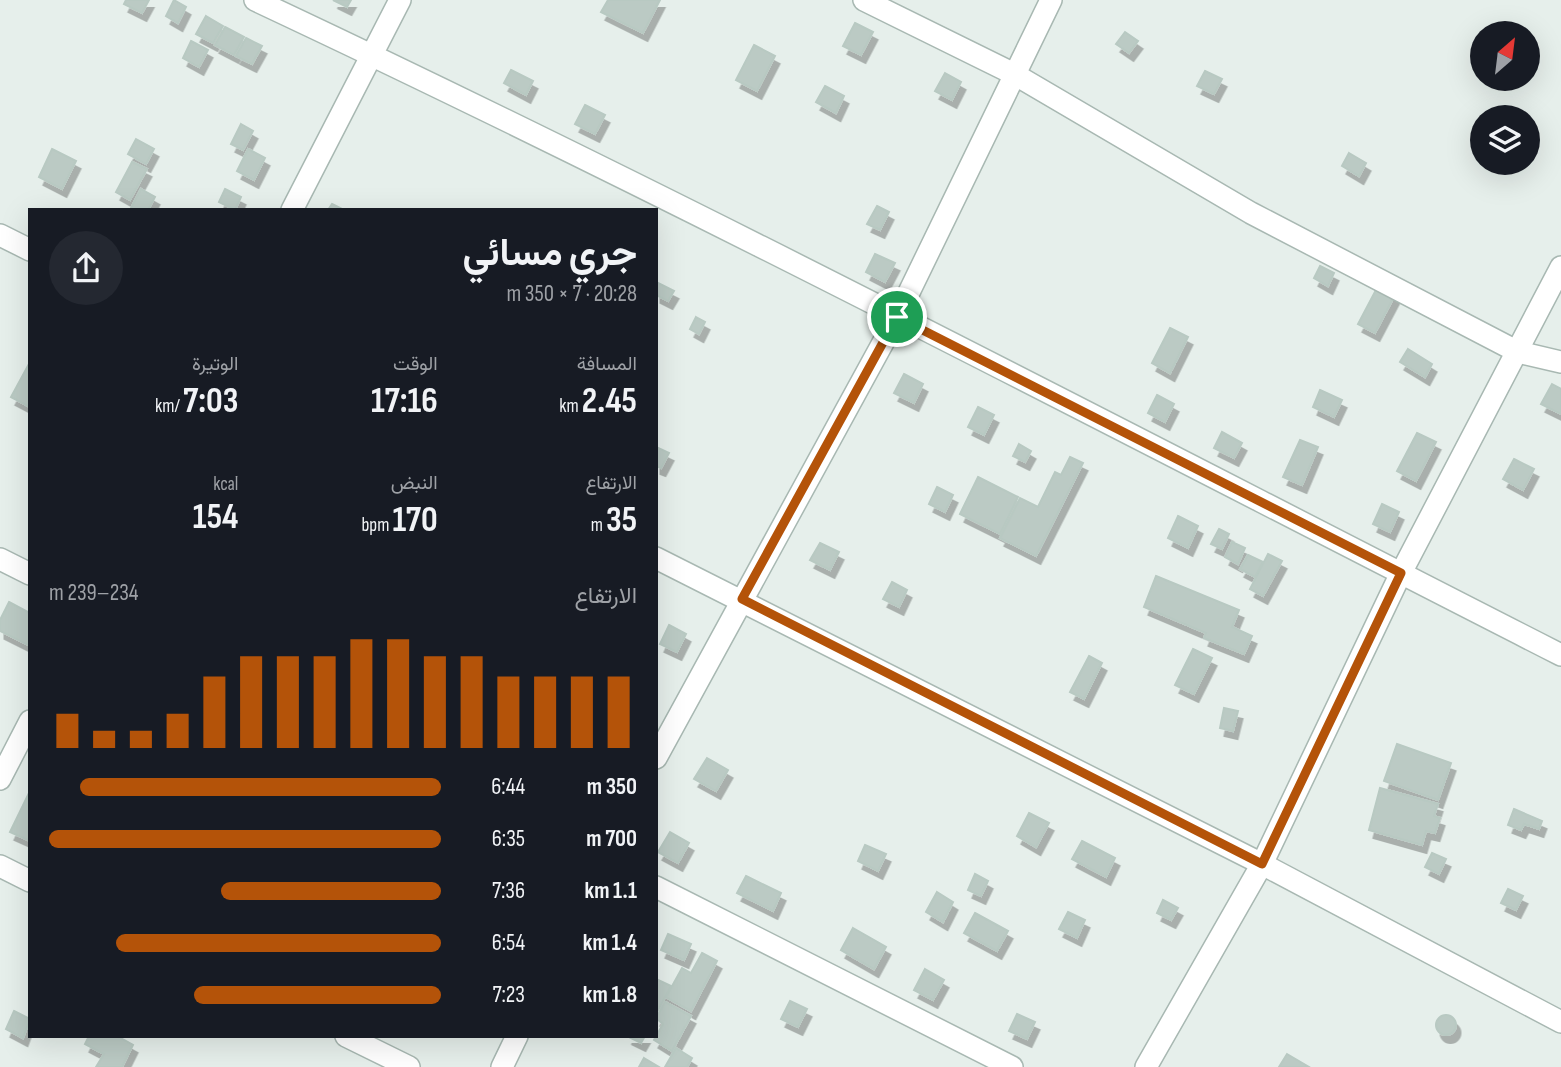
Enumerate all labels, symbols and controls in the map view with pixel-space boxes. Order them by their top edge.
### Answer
north arrow [1470,21,1540,91]
map controls [1470,21,1540,175]
button: layers [1470,105,1540,175]
button: share [49,231,123,305]
text: جري مسائي [463,231,637,276]
text: 20:28 · 7 × 350 m [506,280,637,308]
pin [867,287,927,347]
icon: arrive [878,298,916,336]
text: الوتيرة [192,353,238,376]
text: الوقت [393,353,438,376]
text: المسافة [577,353,637,376]
text: 7:03 [183,380,238,423]
text: 17:16 [371,380,438,423]
text: 2.45 [582,380,637,423]
text: /km [155,395,183,418]
text: km [559,395,582,418]
text: النبض [391,472,438,495]
text: الارتفاع [585,472,637,495]
text: kcal [213,473,238,496]
text: 154 [193,496,238,539]
text: 170 [392,499,438,542]
text: 35 [606,499,637,542]
text: bpm [361,514,392,537]
text: m [591,514,606,537]
text: 234–239 m [49,579,138,607]
text: الارتفاع [575,582,637,610]
text: 6:44 [491,773,525,801]
text: 350 m [587,773,637,801]
text: 6:35 [492,825,525,853]
text: 700 m [586,825,637,853]
text: 7:36 [492,877,525,905]
text: 1.1 km [584,877,637,905]
text: 6:54 [492,929,525,957]
text: 1.4 km [583,929,637,957]
text: 7:23 [492,981,525,1009]
text: 1.8 km [583,981,637,1009]

